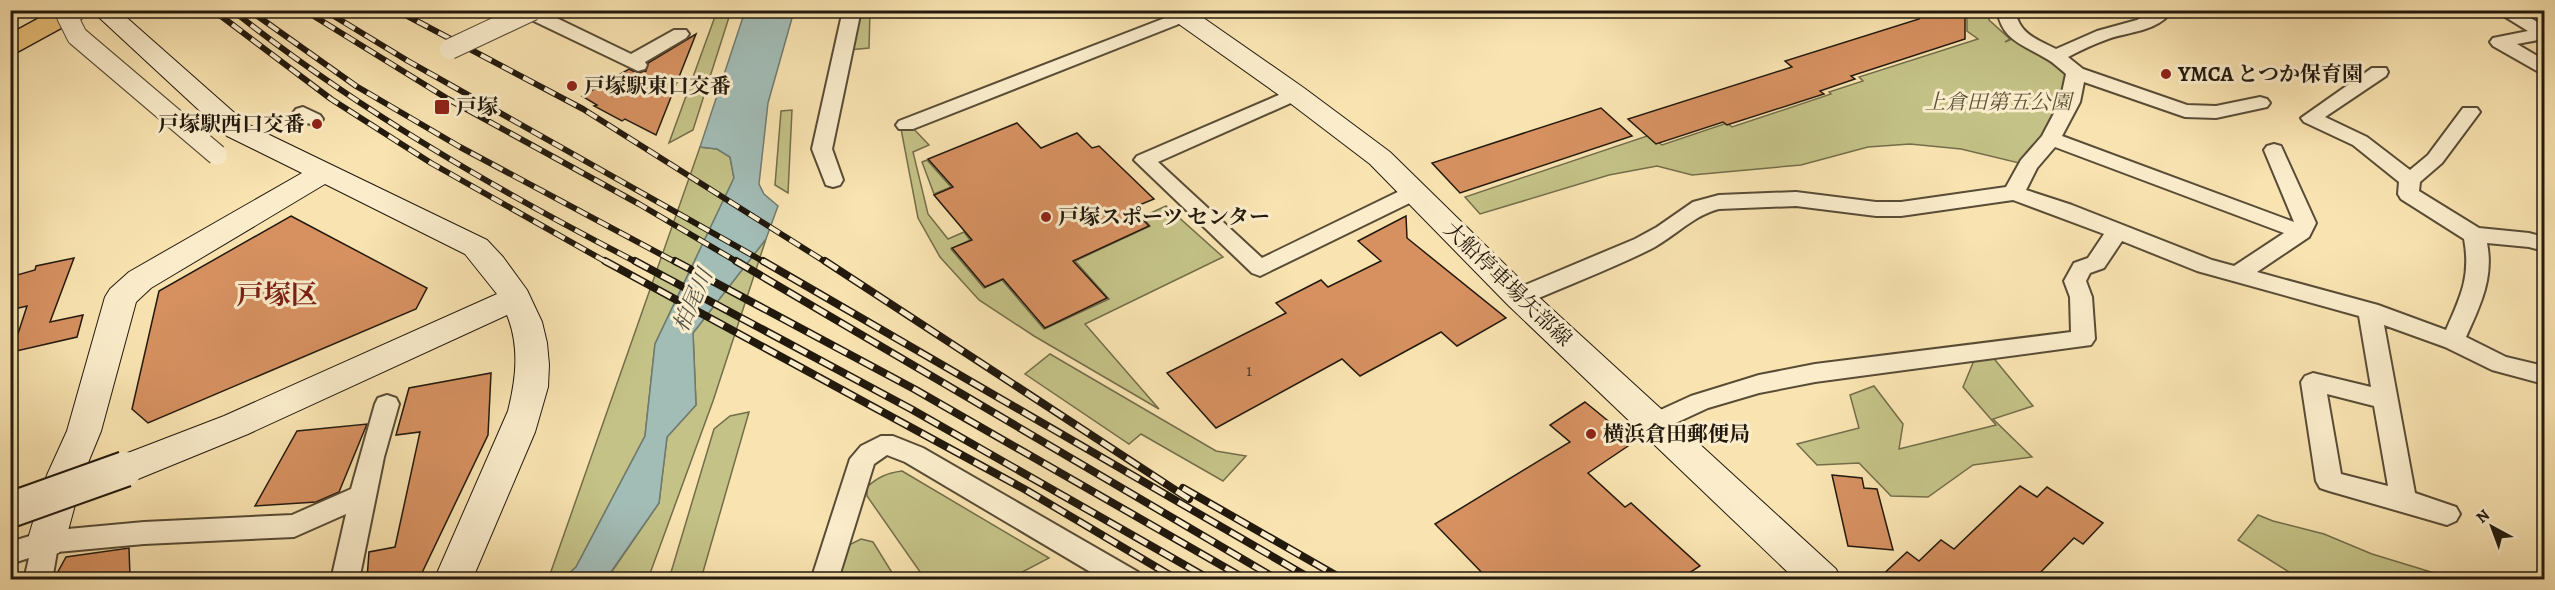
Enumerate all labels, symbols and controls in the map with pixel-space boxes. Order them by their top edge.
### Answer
place label: YMCA とつか保育園 [2177,60,2363,88]
marker: YMCA とつか保育園 [2159,67,2173,81]
place label: 戸塚駅東口交番 [584,72,731,100]
marker: 戸塚駅東口交番 [565,79,579,93]
park label: 上倉田第五公園 [1925,88,2074,116]
place label: 戸塚 [456,93,498,121]
marker: 戸塚 [433,98,451,116]
place label: 戸塚駅西口交番 [158,110,305,138]
marker: 戸塚駅西口交番 [310,117,324,131]
place label: 戸塚スポーツ センター [1058,203,1270,231]
marker: 戸塚スポーツ センター [1039,210,1053,224]
street label: 大船停車場矢部線 [1438,216,1578,352]
water label: 柏尾川 [666,262,721,337]
district label: 戸塚区 [237,277,318,313]
house number: 1 [1246,358,1252,382]
place label: 横浜倉田郵便局 [1603,420,1750,448]
marker: 横浜倉田郵便局 [1584,427,1598,441]
north arrow [2462,497,2522,557]
text: N [2471,504,2495,529]

